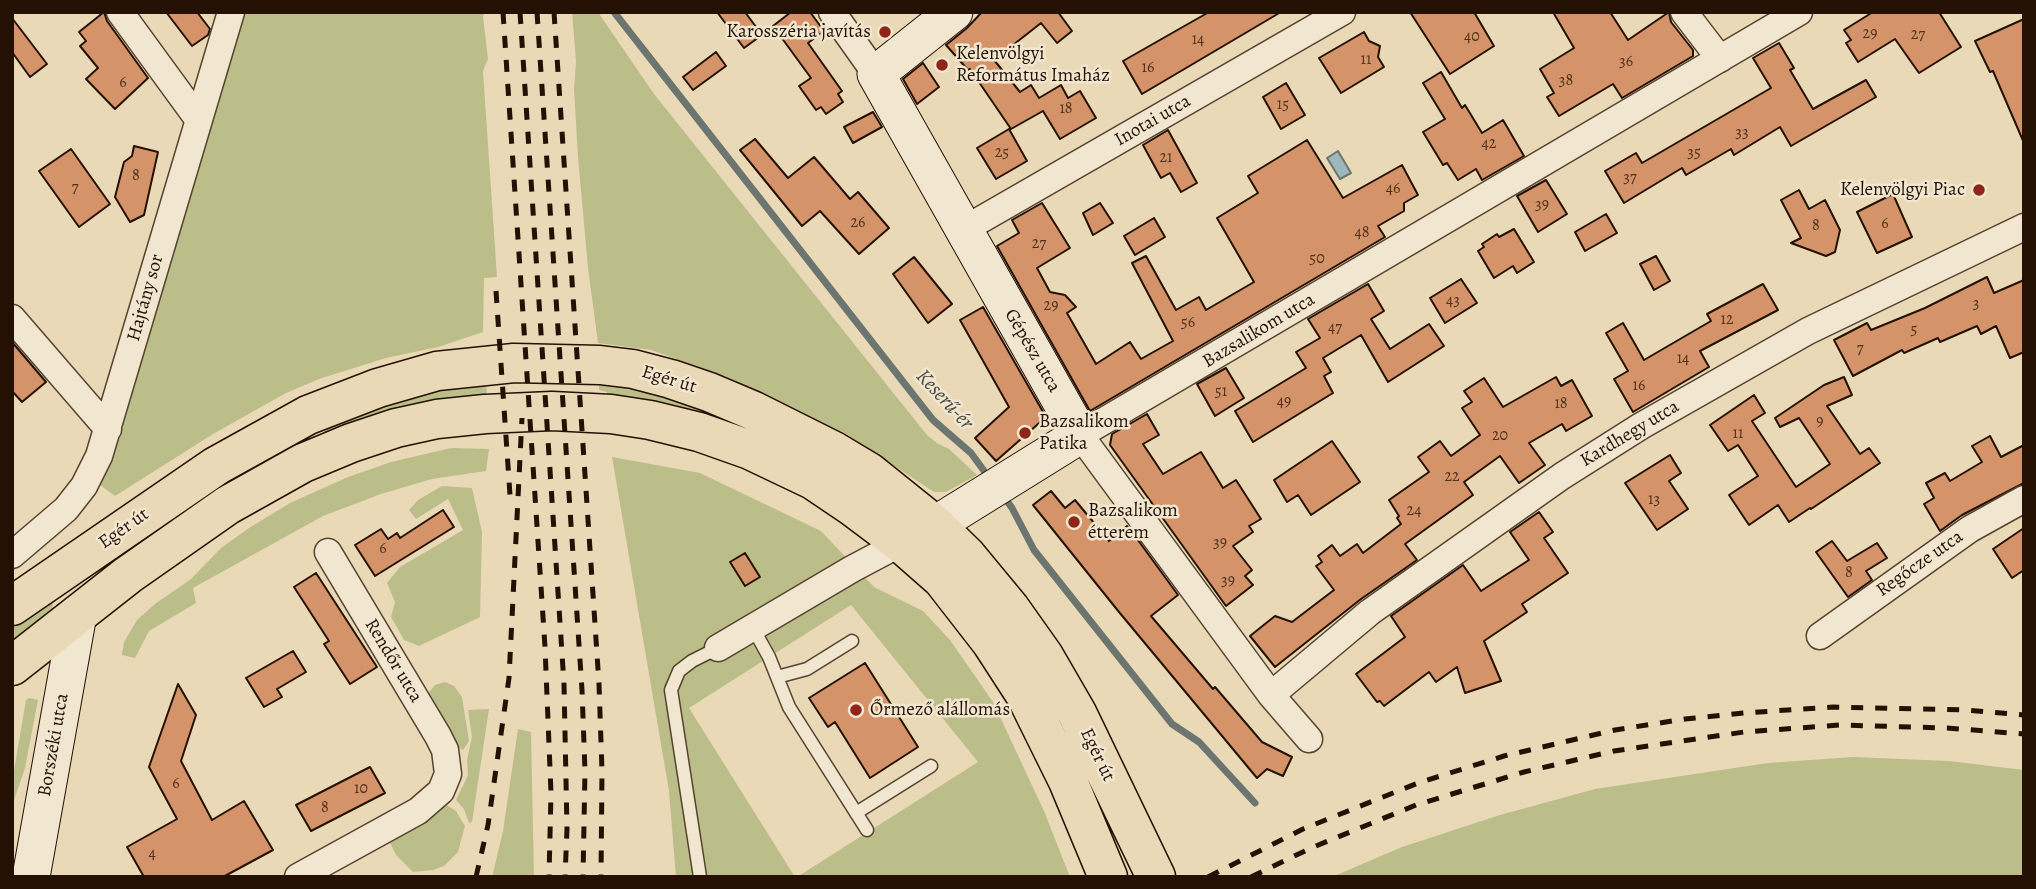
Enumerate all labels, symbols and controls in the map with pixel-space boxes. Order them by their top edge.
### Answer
place label: Karosszéria javítás [726,21,871,43]
marker: Karosszéria javítás [877,24,893,40]
house number: 29 [1863,24,1877,44]
house number: 27 [1911,25,1925,45]
house number: 40 [1464,27,1480,47]
house number: 14 [1192,30,1204,50]
place label: Kelenvölgyi Református Imaház [956,43,1110,87]
house number: 11 [1361,50,1371,70]
house number: 36 [1619,52,1633,72]
marker: Kelenvölgyi Református Imaház [934,57,950,73]
house number: 16 [1142,58,1154,78]
house number: 38 [1559,71,1573,91]
house number: 6 [119,73,127,93]
street label: Inotai utca [1111,90,1195,152]
house number: 15 [1277,95,1289,115]
house number: 18 [1059,99,1073,119]
house number: 33 [1735,123,1749,143]
house number: 42 [1482,134,1496,154]
house number: 25 [995,143,1009,163]
house number: 35 [1687,143,1701,163]
house number: 21 [1159,148,1173,168]
house number: 8 [132,166,140,186]
house number: 37 [1623,168,1637,188]
house number: 7 [72,178,78,198]
house number: 46 [1386,179,1400,199]
place label: Kelenvölgyi Piac [1840,179,1965,201]
marker: Kelenvölgyi Piac [1971,182,1987,198]
house number: 39 [1535,195,1549,215]
house number: 26 [851,213,865,233]
house number: 6 [1881,214,1889,234]
house number: 8 [1812,216,1820,236]
house number: 48 [1354,223,1370,243]
house number: 27 [1032,234,1046,254]
house number: 50 [1309,249,1325,269]
street label: Hajtány sor [123,252,169,344]
street label: Bazsalikom utca [1199,289,1319,373]
house number: 43 [1446,291,1460,311]
house number: 3 [1973,294,1979,314]
house number: 29 [1044,296,1058,316]
street label: Gépész utca [999,305,1065,397]
house number: 12 [1720,310,1734,330]
house number: 56 [1181,313,1195,333]
house number: 47 [1328,318,1342,338]
house number: 5 [1911,320,1917,340]
house number: 7 [1857,339,1863,359]
house number: 14 [1677,349,1689,369]
street label: Egér út [639,361,699,399]
water label: Keserű-ér [910,365,978,435]
house number: 16 [1633,376,1645,396]
house number: 51 [1215,382,1227,402]
house number: 49 [1277,392,1291,412]
house number: 18 [1554,394,1568,414]
street label: Kardhegy utca [1576,396,1684,472]
place label: Bazsalikom Patika [1039,411,1129,455]
house number: 9 [1816,412,1824,432]
house number: 11 [1733,424,1743,444]
marker: Bazsalikom Patika [1017,425,1033,441]
house number: 20 [1492,426,1508,446]
house number: 22 [1444,467,1460,487]
house number: 13 [1648,490,1660,510]
place label: Bazsalikom étterem [1088,500,1178,544]
house number: 24 [1407,501,1421,521]
street label: Egér út [94,504,154,554]
marker: Bazsalikom étterem [1066,514,1082,530]
street label: Regőcze utca [1872,526,1968,602]
house number: 39 [1213,533,1227,553]
house number: 6 [379,539,387,559]
house number: 8 [1845,563,1853,583]
house number: 39 [1221,571,1235,591]
street label: Rendőr utca [359,615,427,707]
street label: Borszéki utca [34,692,74,798]
place label: Őrmező alállomás [870,699,1010,721]
marker: Őrmező alállomás [848,702,864,718]
street label: Egér út [1074,725,1120,785]
house number: 6 [172,774,180,794]
house number: 10 [354,779,368,799]
house number: 8 [321,798,329,818]
house number: 4 [148,844,156,864]

